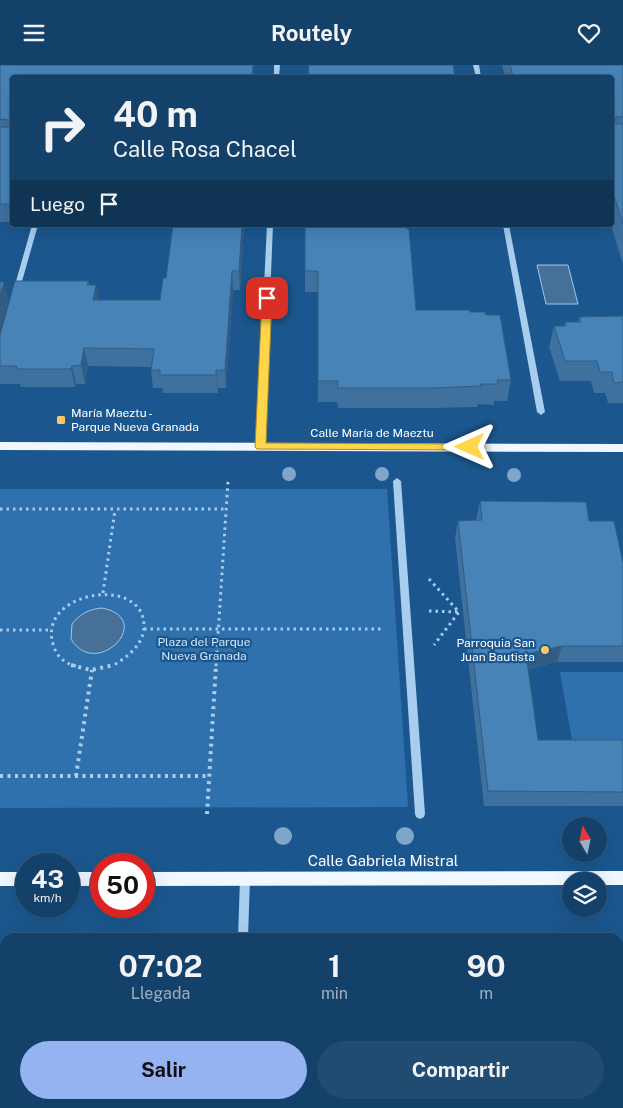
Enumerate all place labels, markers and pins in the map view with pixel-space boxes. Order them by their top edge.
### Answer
pin [246,277,288,319]
place label: María Maeztu - Parque Nueva Granada [71,406,199,434]
marker: María Maeztu - Parque Nueva Granada [55,414,67,426]
place label: Parroquia San Juan Bautista [456,636,535,664]
marker: Parroquia San Juan Bautista [539,644,551,656]

